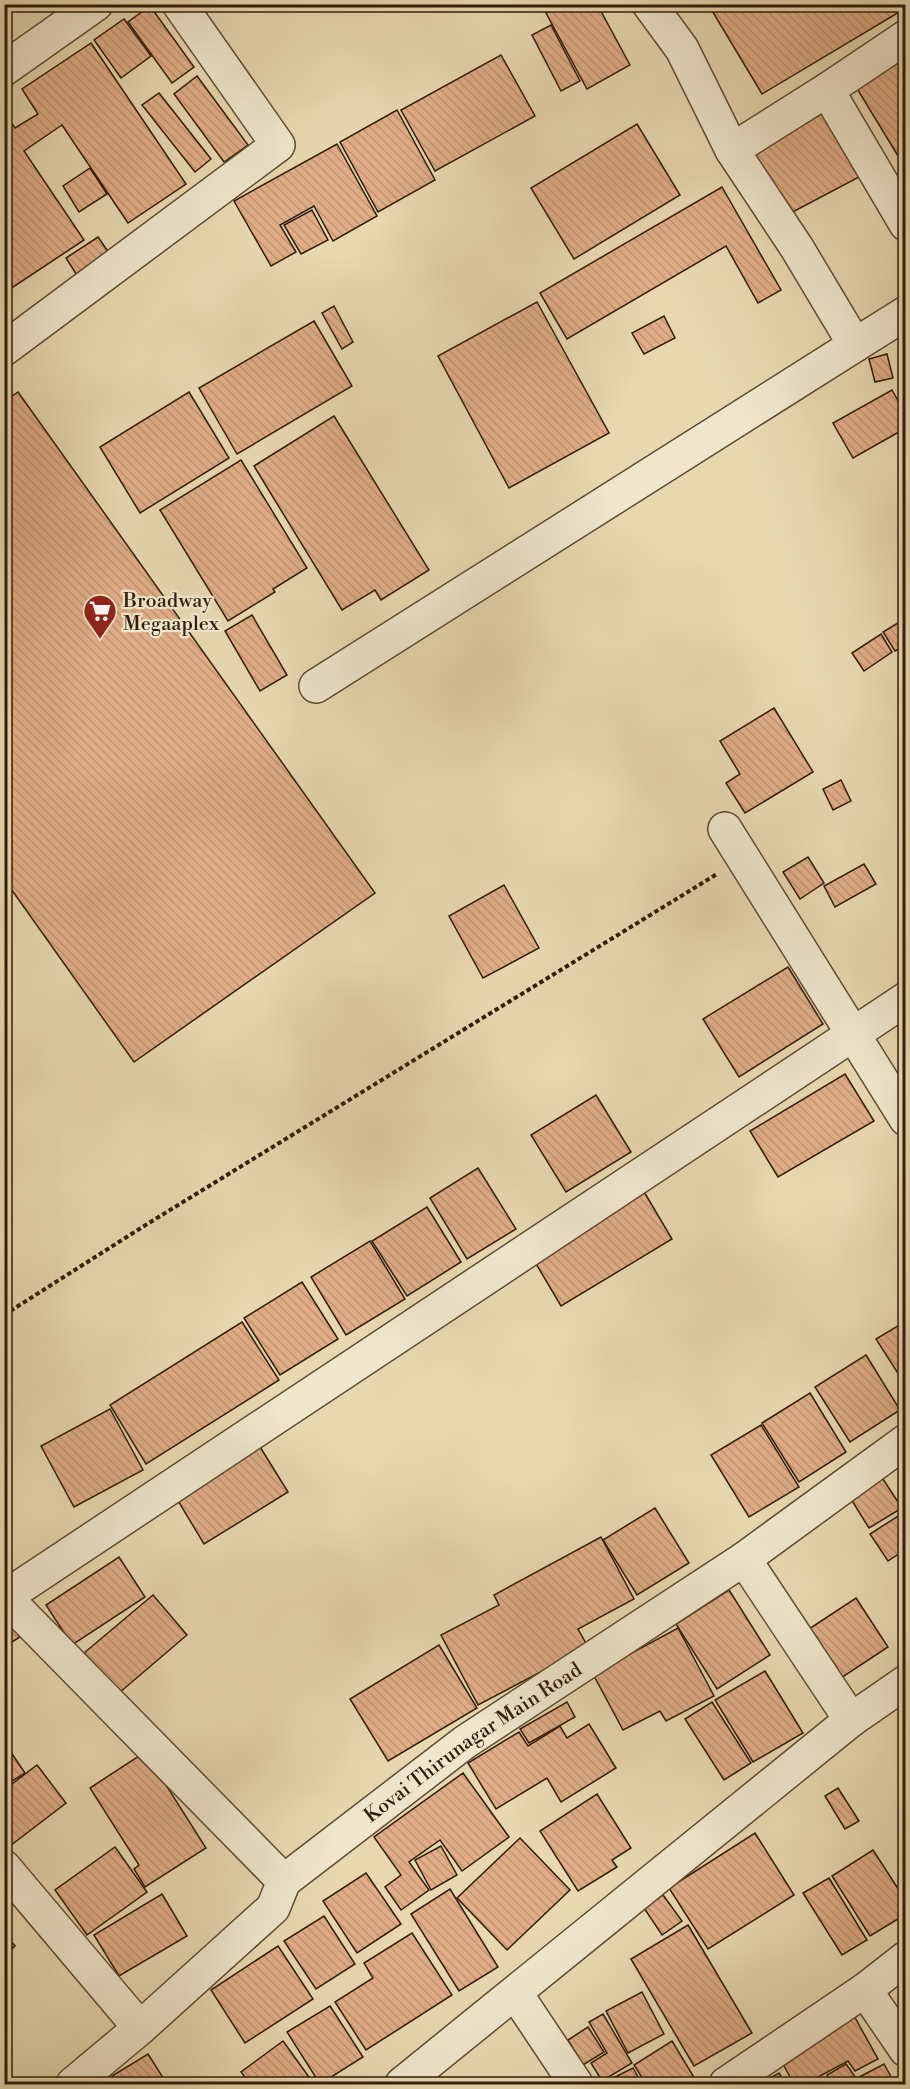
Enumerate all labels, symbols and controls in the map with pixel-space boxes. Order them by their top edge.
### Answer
place label: Broadway Megaaplex [122,589,220,637]
supermarket icon: Broadway Megaaplex [82,593,118,640]
street label: Kovai Thirunagar Main Road [360,1657,588,1829]

